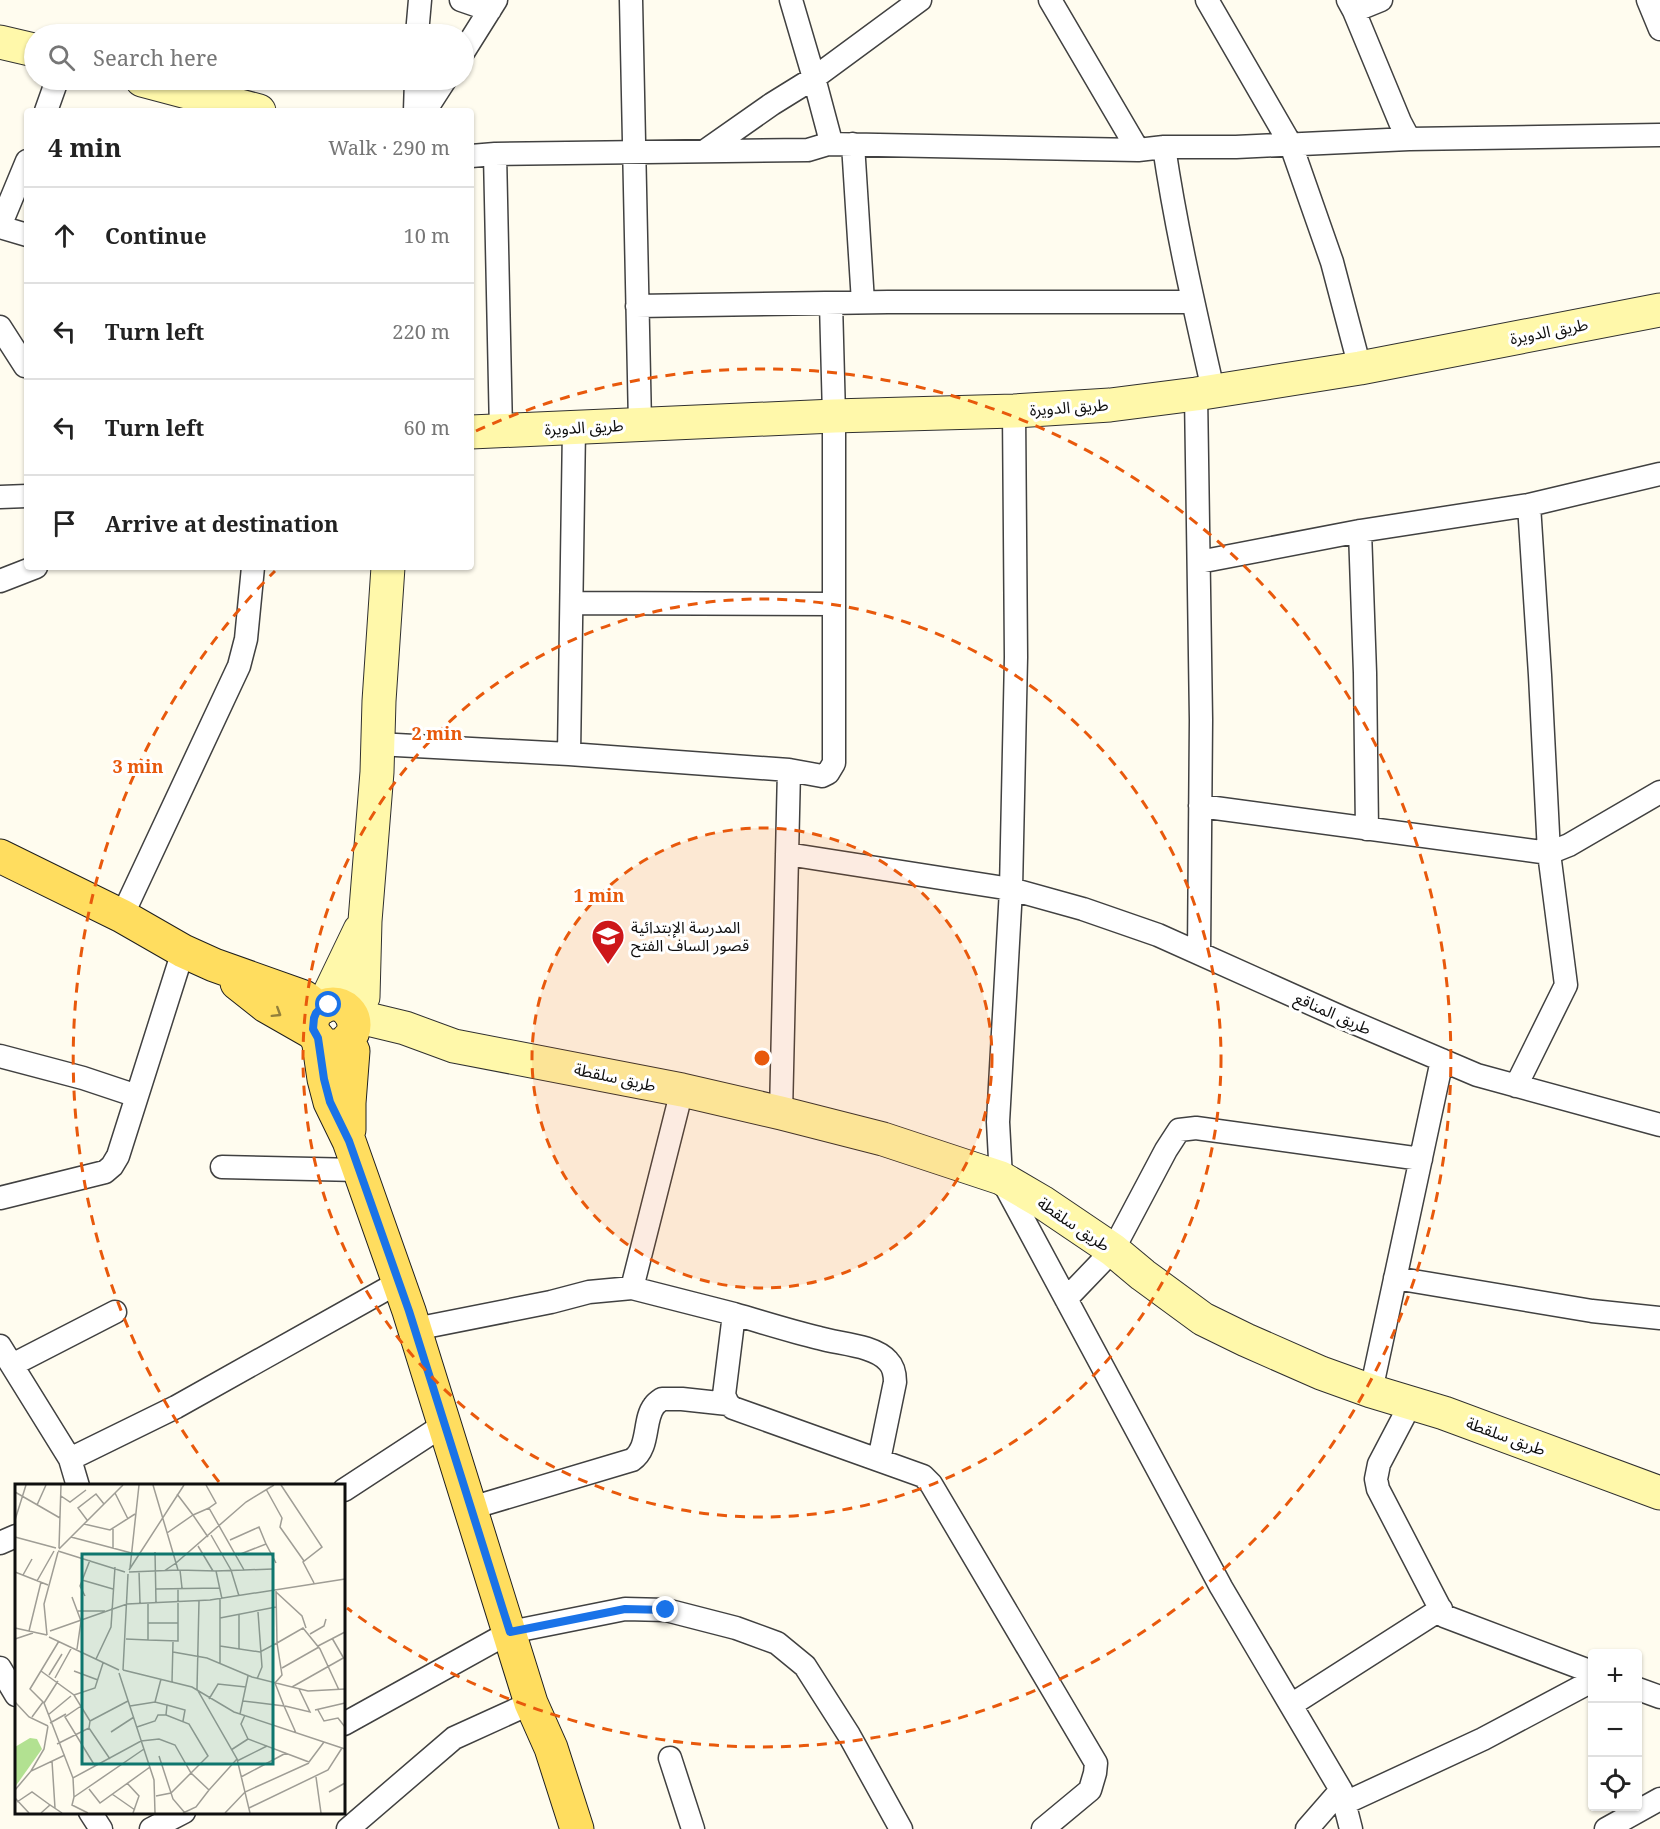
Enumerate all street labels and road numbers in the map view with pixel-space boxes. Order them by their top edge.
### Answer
street label: طريق الدويرة [1508,313,1590,349]
street label: طريق الدويرة [1029,393,1109,421]
street label: طريق الدويرة [544,414,624,440]
street label: طريق المناقع [1290,986,1375,1042]
street label: طريق سلقطة [572,1058,658,1096]
street label: طريق سلقطة [1033,1192,1115,1256]
street label: طريق سلقطة [1463,1411,1549,1461]

